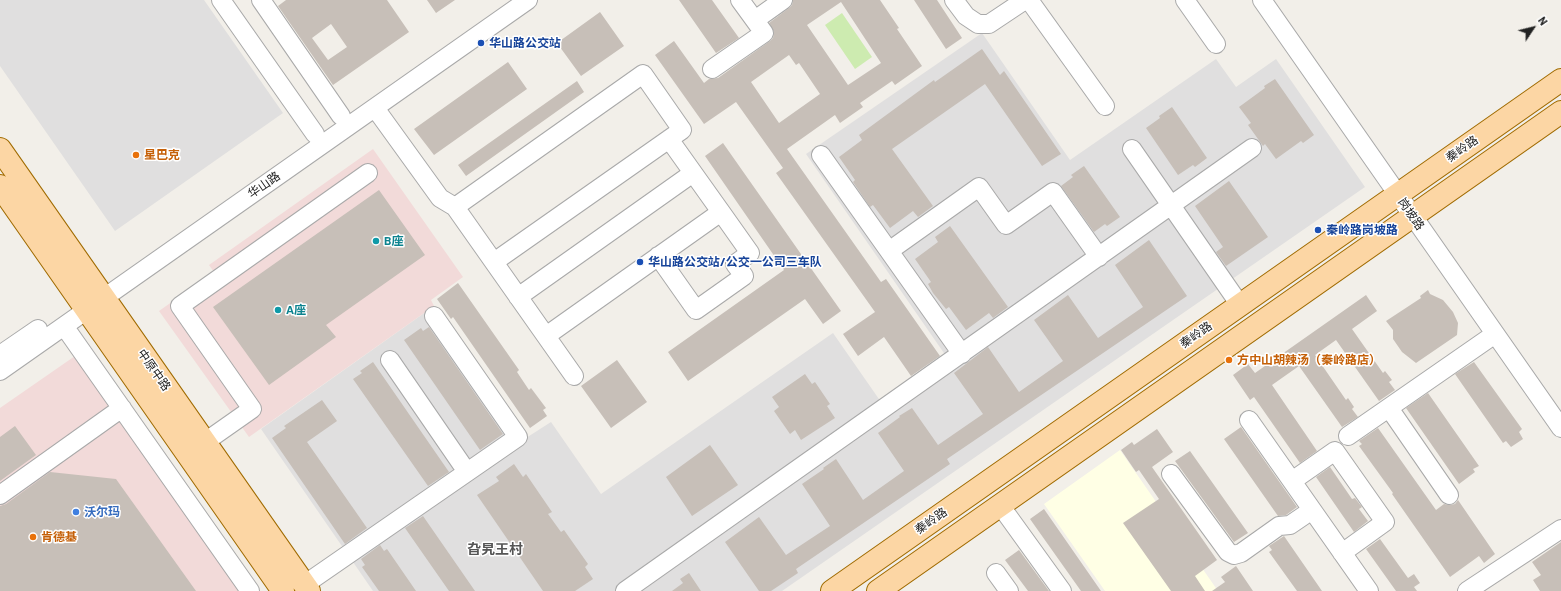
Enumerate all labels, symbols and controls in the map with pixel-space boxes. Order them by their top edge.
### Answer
north arrow [1513,8,1553,48]
text: N [1536,14,1551,28]
place label: 华山路公交站 [489,36,561,50]
marker: 华山路公交站 [476,38,486,48]
street label: 秦岭路 [1443,133,1481,165]
place label: 星巴克 [144,148,180,162]
marker: 星巴克 [131,150,141,160]
street label: 华山路 [245,169,283,201]
street label: 岗坡路 [1395,195,1427,233]
place label: 秦岭路岗坡路 [1326,223,1398,237]
marker: 秦岭路岗坡路 [1313,225,1323,235]
place label: B座 [384,234,403,248]
marker: B座 [371,236,381,246]
place label: 华山路公交站/公交一公司三车队 [648,255,822,269]
marker: 华山路公交站/公交一公司三车队 [635,257,645,267]
place label: A座 [286,303,306,317]
marker: A座 [273,305,283,315]
street label: 秦岭路 [1177,319,1215,351]
street label: 中原中路 [134,346,174,394]
place label: 方中山胡辣汤（秦岭路店） [1237,353,1381,367]
marker: 方中山胡辣汤（秦岭路店） [1224,355,1234,365]
place label: 沃尔玛 [84,505,120,519]
street label: 秦岭路 [912,505,950,537]
marker: 沃尔玛 [71,507,81,517]
place label: 肯德基 [41,530,77,544]
marker: 肯德基 [28,532,38,542]
district label: 旮旯王村 [467,541,523,557]

